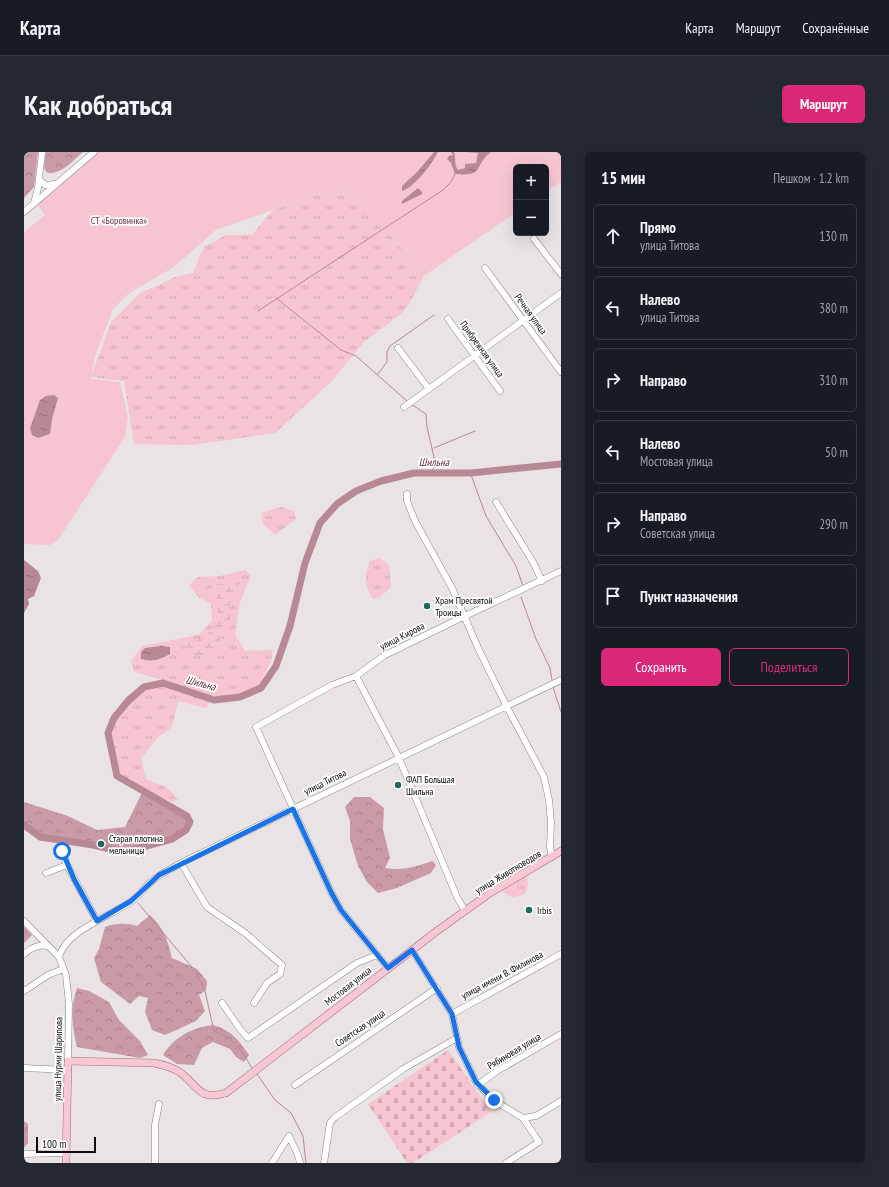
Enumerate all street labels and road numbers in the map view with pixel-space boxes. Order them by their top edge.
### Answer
street label: Речная улица [512,291,550,337]
street label: Прибрежная улица [457,318,507,380]
street label: улица Кирова [377,619,427,653]
street label: улица Титова [302,766,348,798]
street label: улица Животноводов [473,847,543,897]
street label: улица имени В. Филинова [459,948,545,1002]
street label: Мостовая улица [322,964,374,1008]
street label: Советская улица [332,1006,388,1050]
street label: улица Нурми Шарипова [51,1017,65,1101]
street label: Рябиновая улица [485,1030,543,1072]

